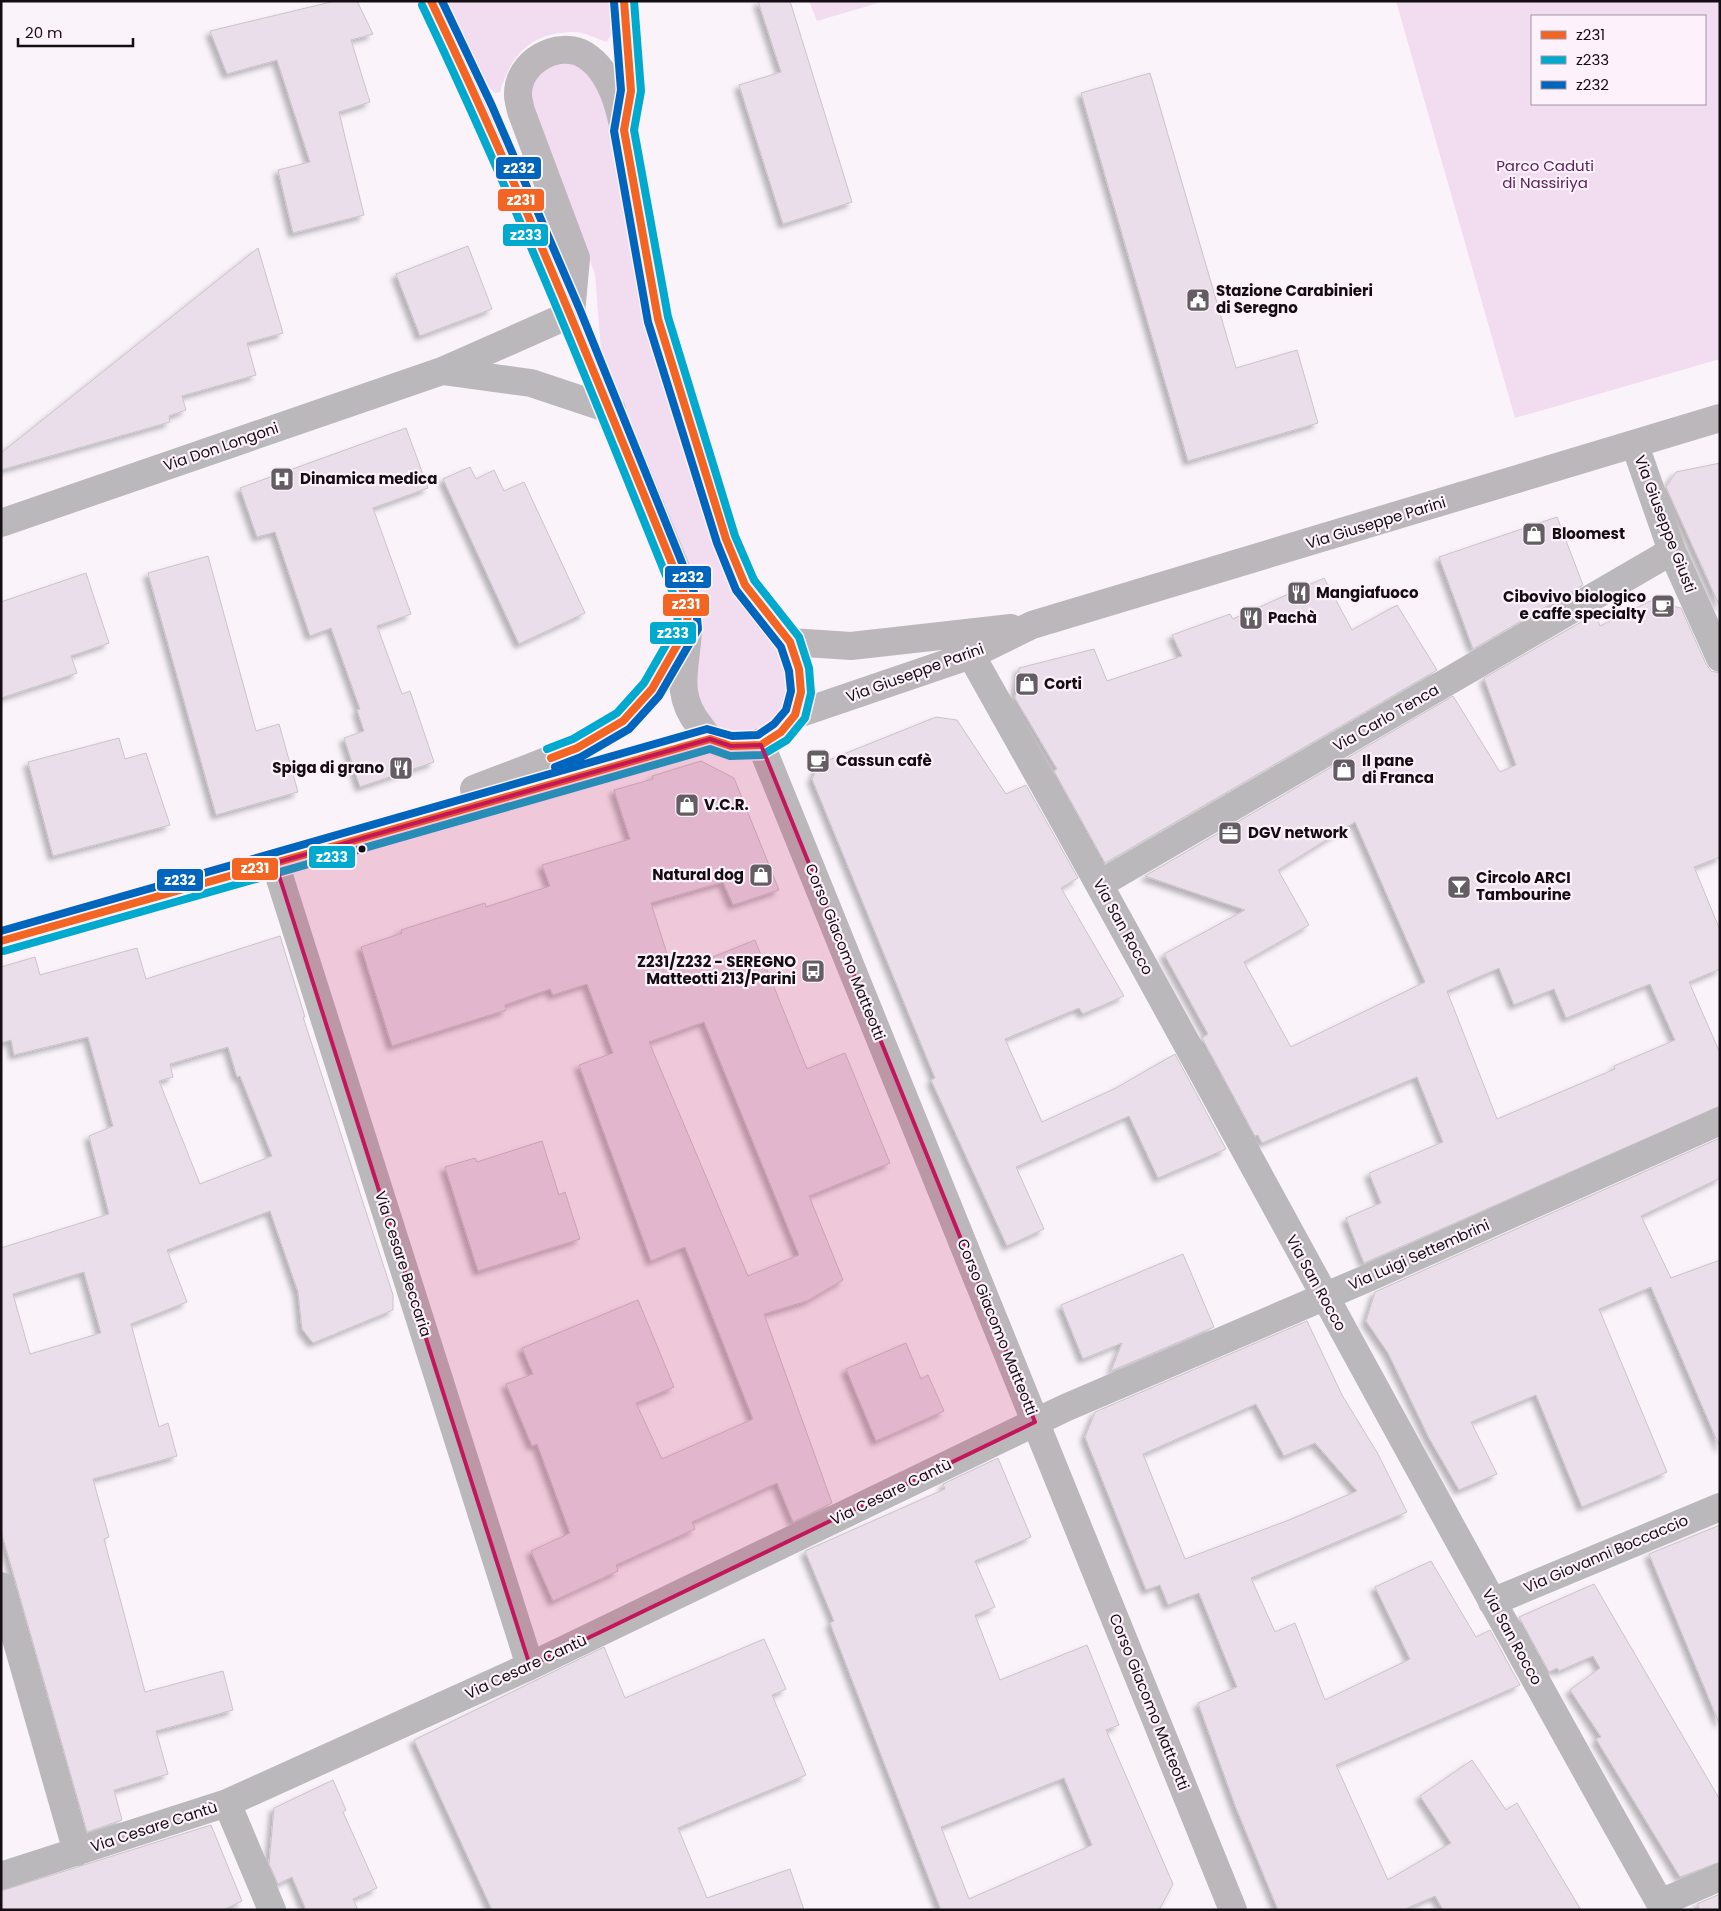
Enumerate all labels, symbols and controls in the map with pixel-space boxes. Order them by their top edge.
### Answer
scale bar [18,15,132,47]
legend [1531,15,1706,105]
text: 20 m [25,22,63,43]
text: z231 [1576,24,1605,45]
text: z233 [1576,49,1609,70]
text: z232 [1576,74,1609,95]
park label: Parco Caduti di Nassiriya [1496,155,1594,193]
line badge: z232 [495,156,542,180]
text: z232 [503,158,535,178]
line badge: z231 [497,188,545,212]
text: z231 [507,190,535,210]
line badge: z233 [502,223,549,247]
text: z233 [510,225,542,245]
place label: Stazione Carabinieri di Seregno [1216,280,1373,318]
public building icon: Stazione Carabinieri di Seregno [1185,287,1211,313]
street label: Via Don Longoni [160,417,281,476]
street label: Via Giuseppe Giusti [1630,452,1701,596]
hospital icon: Dinamica medica [269,466,295,492]
place label: Dinamica medica [300,468,437,489]
street label: Via Giuseppe Parini [1303,491,1448,554]
shop icon: Bloomest [1521,521,1547,547]
place label: Bloomest [1552,523,1625,544]
line badge: z232 [664,565,712,589]
text: z232 [672,567,704,587]
restaurant icon: Mangiafuoco [1286,580,1312,606]
place label: Mangiafuoco [1316,582,1419,603]
place label: Cibovivo biologico e caffe specialty [1503,586,1647,624]
line badge: z231 [662,593,710,617]
cafe icon: Cibovivo biologico e caffe specialty [1650,593,1676,619]
text: z231 [672,594,700,614]
restaurant icon: Pachà [1238,605,1264,631]
place label: Pachà [1268,607,1317,628]
line badge: z233 [649,621,697,645]
text: z233 [657,623,689,643]
street label: Via Giuseppe Parini [843,638,987,707]
shop icon: Corti [1014,671,1040,697]
place label: Corti [1044,673,1082,694]
street label: Via Carlo Tenca [1329,679,1442,756]
cafe icon: Cassun cafè [805,748,831,774]
place label: Cassun cafè [836,750,932,771]
place label: Il pane di Franca [1362,750,1434,788]
restaurant icon: Spiga di grano [388,755,414,781]
place label: Spiga di grano [272,757,384,778]
shop icon: Il pane di Franca [1331,757,1357,783]
shop icon: V.C.R. [674,792,700,818]
place label: V.C.R. [704,794,749,815]
office icon: DGV network [1217,820,1243,846]
place label: DGV network [1248,822,1349,843]
unlabelled marker [357,844,367,854]
line badge: z233 [308,845,356,869]
text: z233 [316,847,348,867]
line badge: z231 [231,857,279,881]
text: z231 [241,858,269,878]
street label: Corso Giacomo Matteotti [800,860,891,1043]
shop icon: Natural dog [748,862,774,888]
place label: Natural dog [652,864,744,885]
place label: Circolo ARCI Tambourine [1476,867,1571,905]
line badge: z232 [156,868,204,892]
text: z232 [164,870,196,890]
bar icon: Circolo ARCI Tambourine [1446,874,1472,900]
street label: Via San Rocco [1088,875,1159,979]
place label: Z231/Z232 - SEREGNO Matteotti 213/Parini [637,951,796,989]
bus stop icon: Z231/Z232 - SEREGNO Matteotti 213/Parini [800,958,826,984]
street label: Via Cesare Beccaria [370,1188,437,1339]
street label: Via Luigi Settembrini [1345,1214,1493,1295]
street label: Via San Rocco [1281,1231,1352,1335]
street label: Corso Giacomo Matteotti [952,1235,1043,1418]
street label: Via Cesare Cantù [827,1453,955,1530]
street label: Via Giovanni Boccaccio [1520,1509,1691,1598]
street label: Via San Rocco [1477,1585,1548,1689]
street label: Corso Giacomo Matteotti [1104,1610,1195,1793]
street label: Via Cesare Cantù [461,1629,590,1704]
street label: Via Cesare Cantù [88,1796,220,1857]

